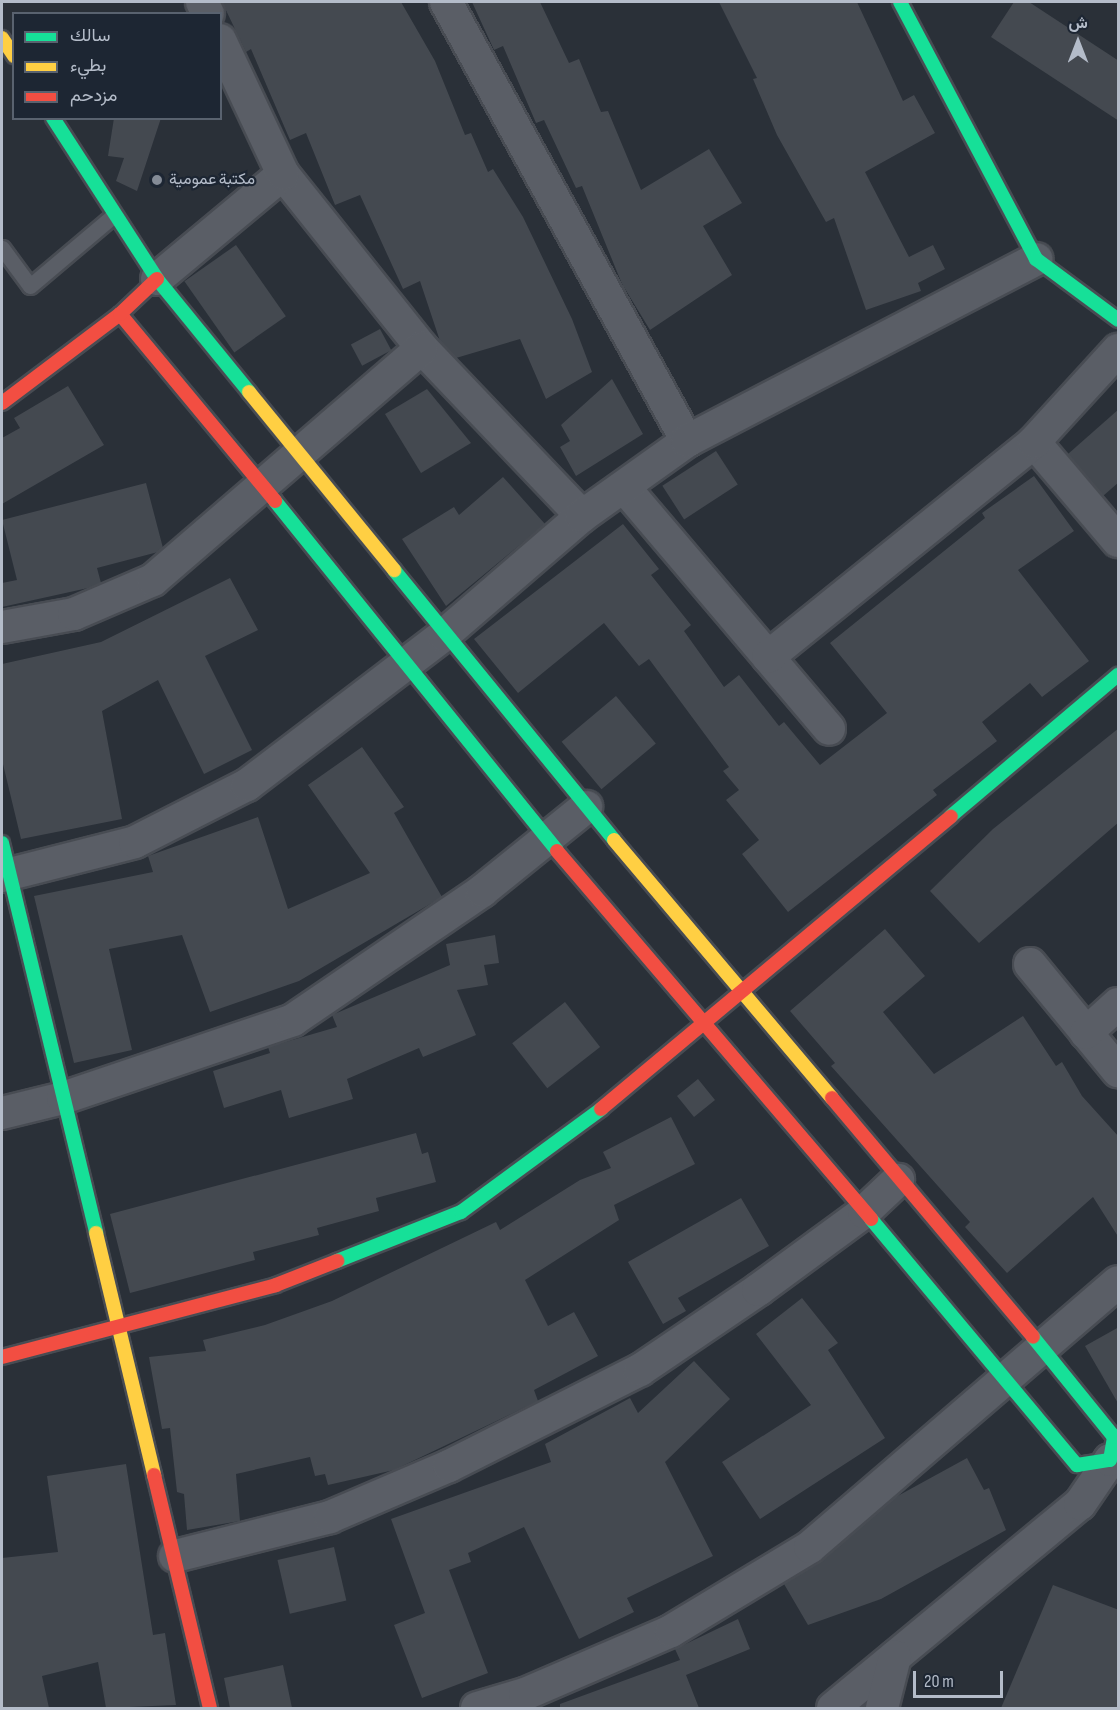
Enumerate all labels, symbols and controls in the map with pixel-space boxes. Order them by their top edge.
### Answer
legend [12,12,222,120]
north arrow [1048,12,1108,72]
text: ش [1068,14,1088,33]
text: سالك [70,25,110,46]
text: بطيء [70,55,106,76]
text: مزدحم [70,85,117,106]
place label: مكتبة عمومية [169,170,255,190]
marker: مكتبة عمومية [150,173,164,187]
scale bar [916,1659,1006,1697]
text: 20 m [924,1671,954,1692]

